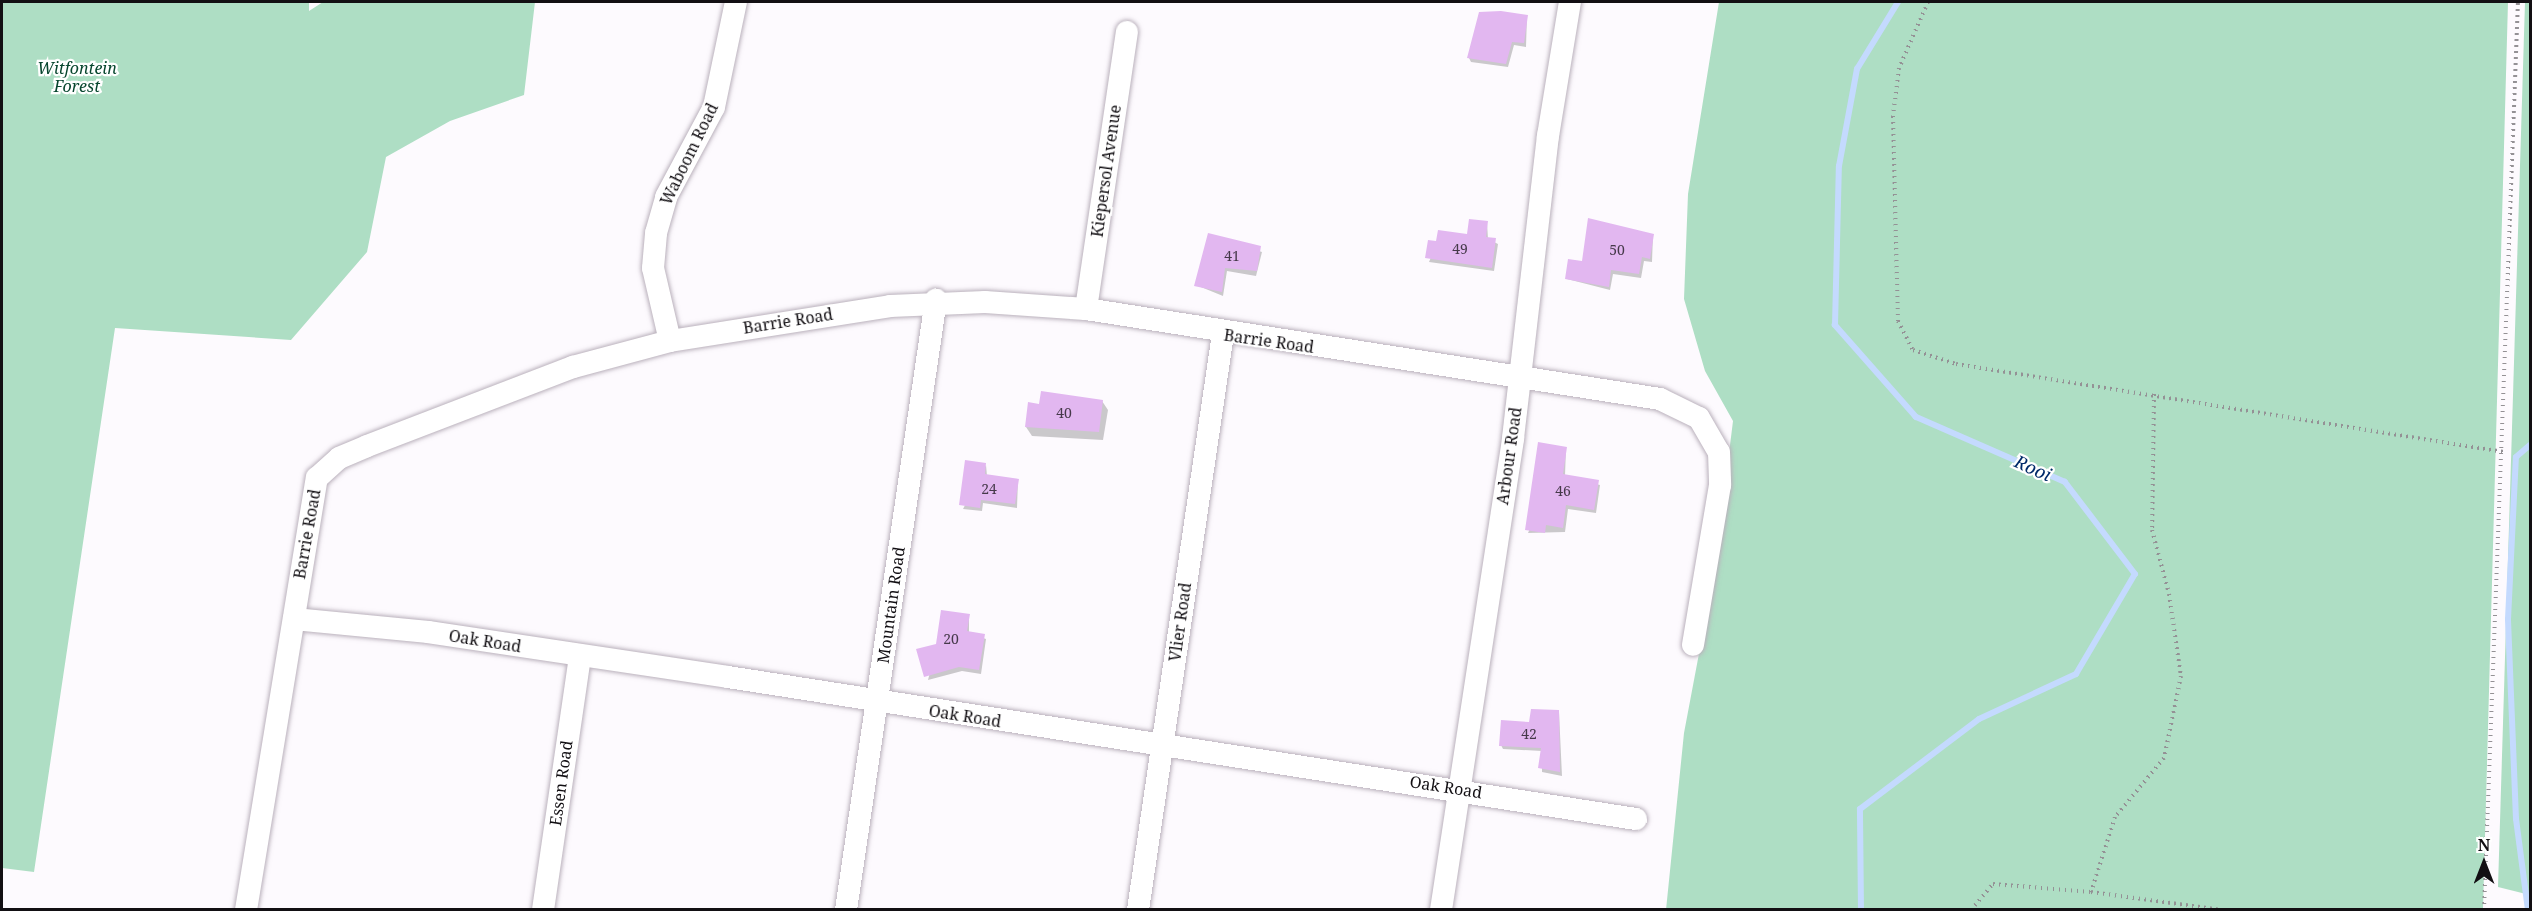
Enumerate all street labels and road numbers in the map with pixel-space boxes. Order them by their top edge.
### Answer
street label: Waboom Road [656,100,722,208]
street label: Kiepersol Avenue [1087,104,1125,238]
street label: Barrie Road [742,304,834,338]
street label: Barrie Road [1223,325,1315,357]
street label: Arbour Road [1493,406,1525,506]
street label: Barrie Road [290,488,324,580]
street label: Mountain Road [873,545,909,665]
street label: Vlier Road [1165,581,1195,663]
street label: Oak Road [447,626,523,656]
street label: Oak Road [927,701,1003,731]
street label: Essen Road [546,739,576,827]
street label: Oak Road [1408,772,1484,802]

